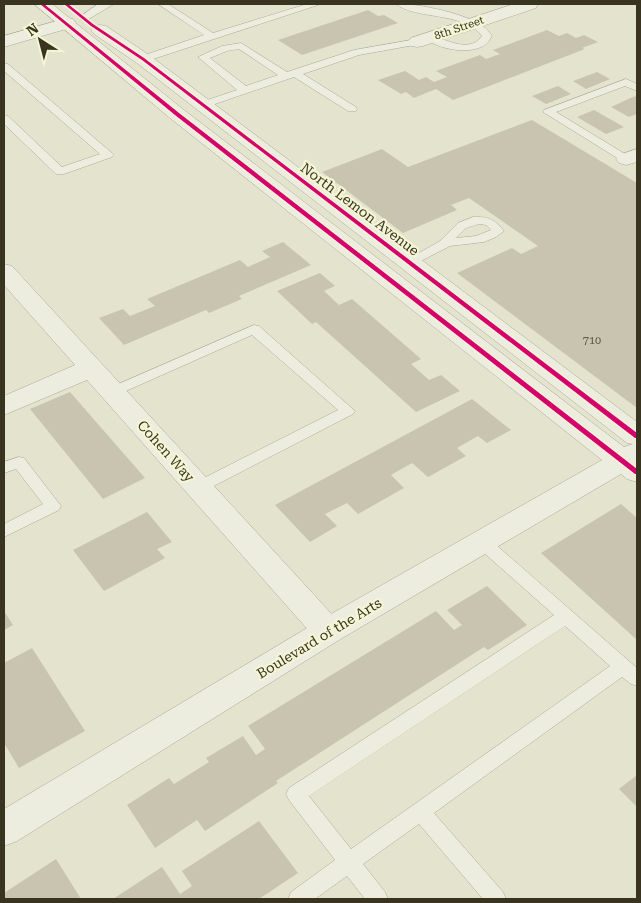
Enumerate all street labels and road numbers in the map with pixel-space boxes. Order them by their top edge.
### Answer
street label: 8th Street [432,13,486,43]
street label: North Lemon Avenue [298,159,423,259]
street label: Cohen Way [134,417,198,486]
street label: Boulevard of the Arts [254,594,385,682]

